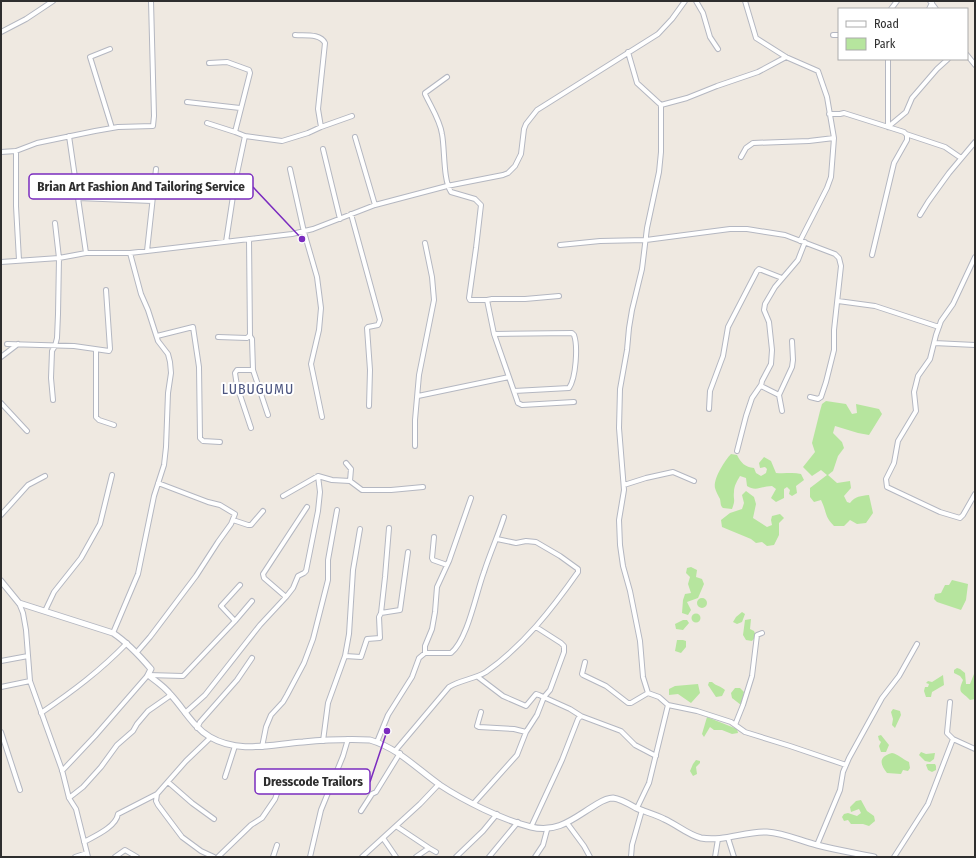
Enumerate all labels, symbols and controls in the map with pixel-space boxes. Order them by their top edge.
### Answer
legend [838,8,968,60]
text: Road [874,17,899,31]
text: Park [874,37,896,51]
callout: Brian Art Fashion And Tailoring Service [29,174,253,199]
text: Brian Art Fashion And Tailoring Service [37,179,245,194]
district label: LUBUGUMU [222,381,294,398]
callout: Dresscode Trailors [255,769,370,794]
text: Dresscode Trailors [263,774,363,789]

